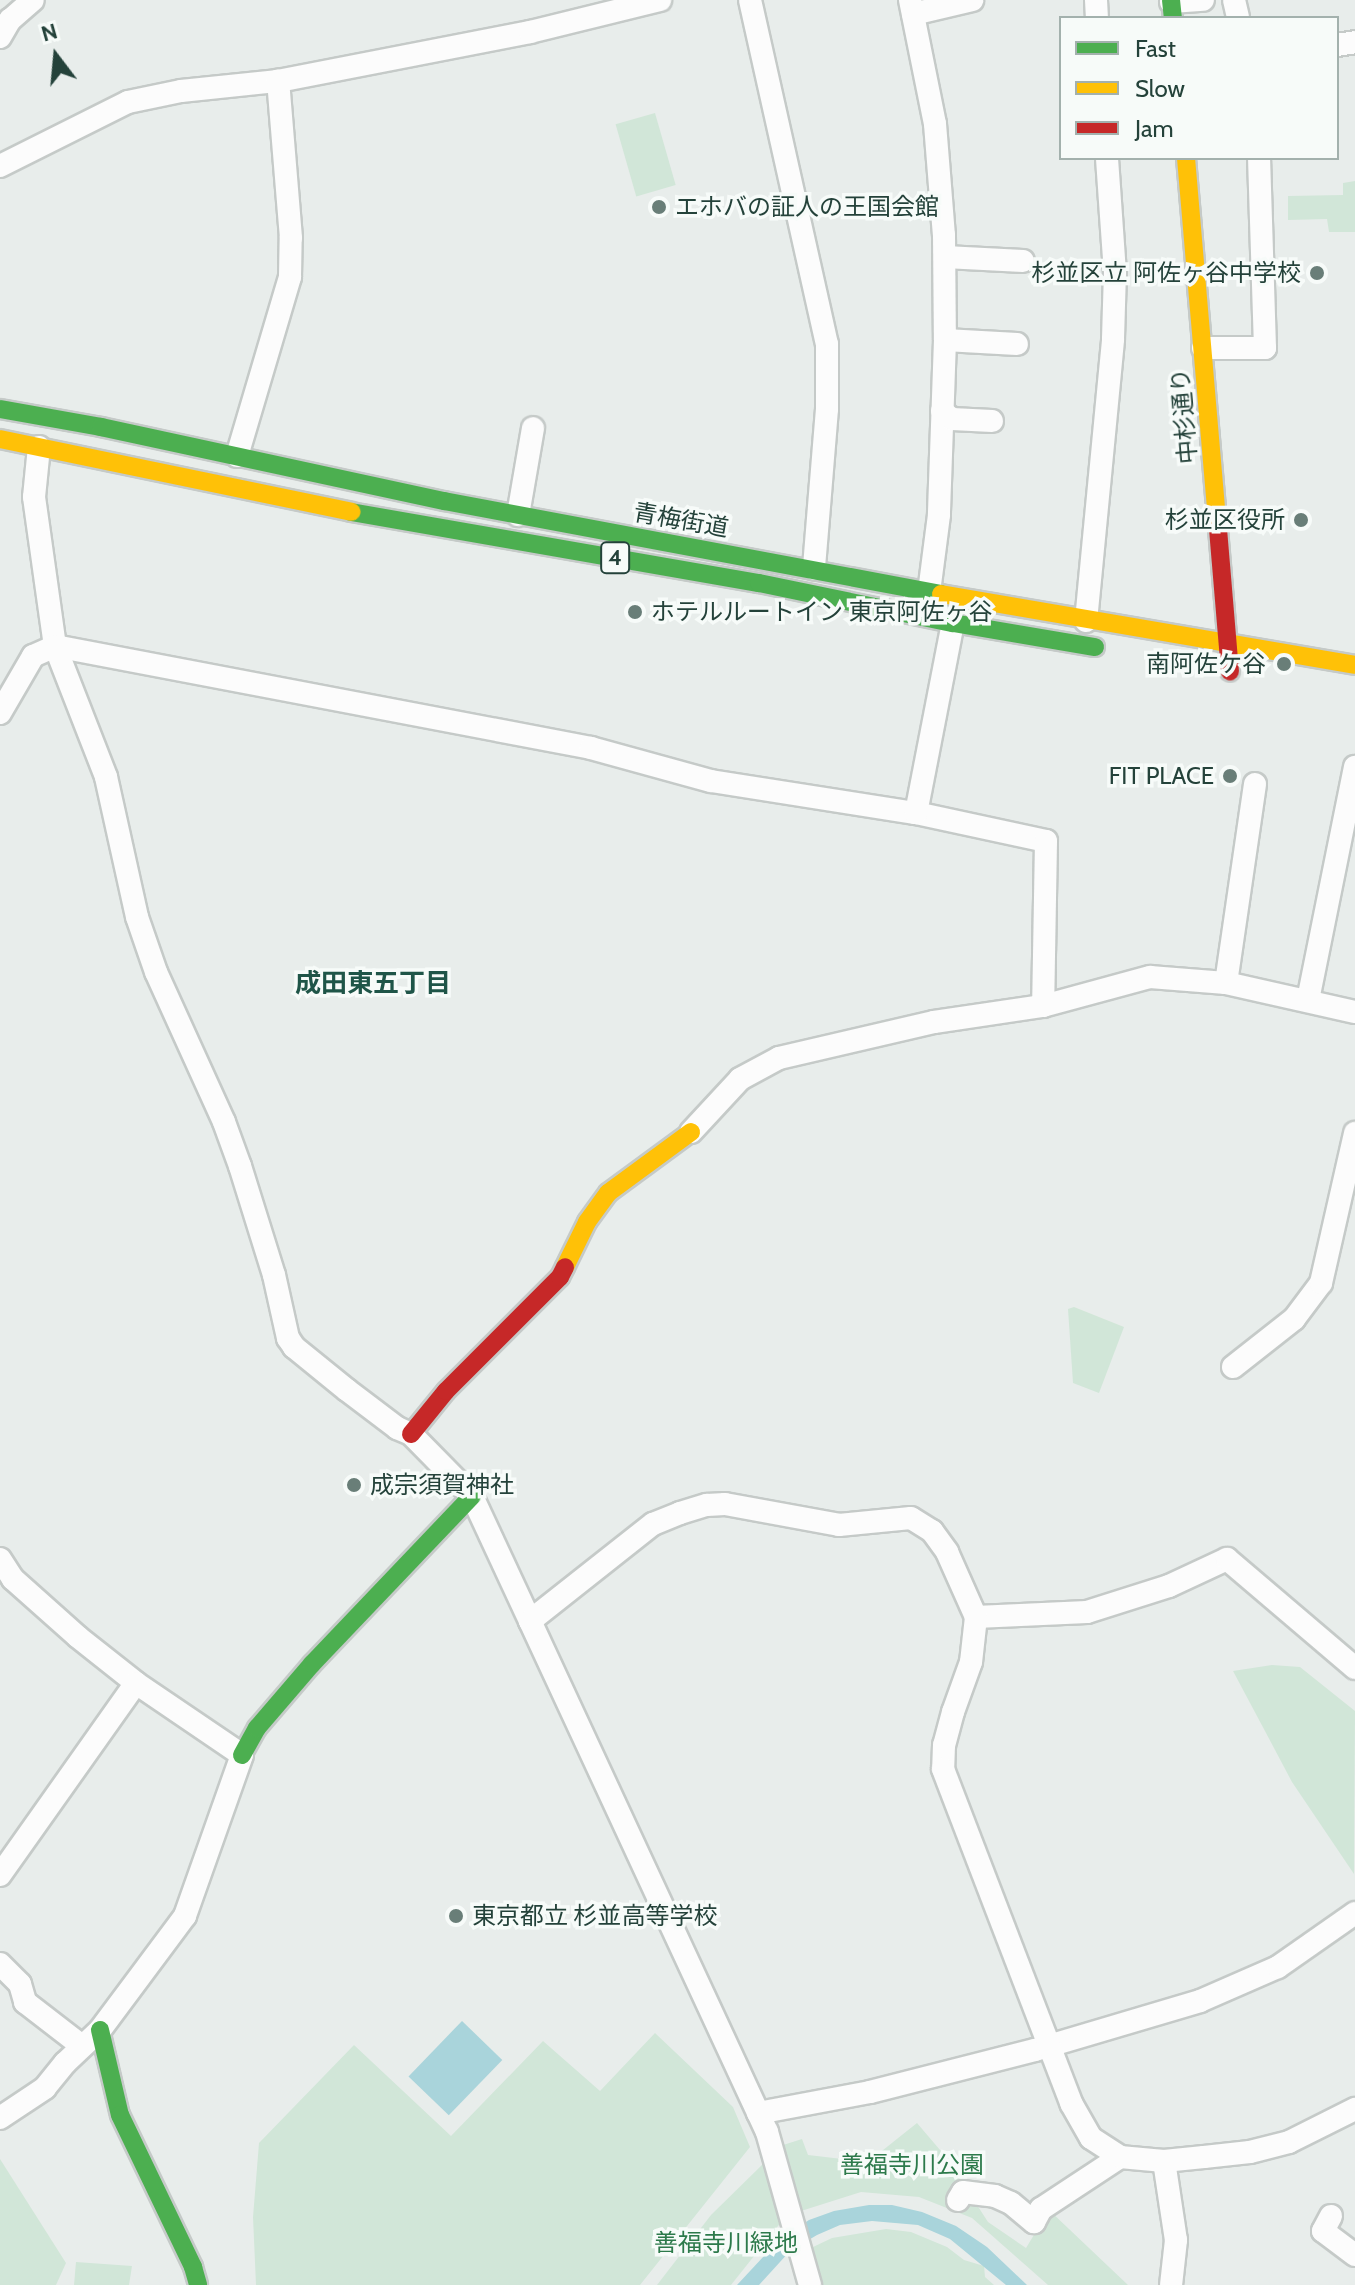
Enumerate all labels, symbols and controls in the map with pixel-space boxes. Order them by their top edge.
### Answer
north arrow [16,16,96,96]
legend [1059,16,1339,160]
text: N [38,17,60,48]
text: Fast [1135,34,1176,63]
text: Slow [1135,74,1185,103]
text: Jam [1135,114,1173,143]
place label: エホバの証人の王国会館 [675,193,939,221]
marker: エホバの証人の王国会館 [650,198,668,216]
place label: 杉並区立 阿佐ヶ谷中学校 [1032,259,1301,287]
marker: 杉並区立 阿佐ヶ谷中学校 [1308,264,1326,282]
street label: 中杉通り [1165,367,1203,465]
street label: 青梅街道 [631,497,731,543]
place label: 杉並区役所 [1165,506,1285,534]
marker: 杉並区役所 [1292,511,1310,529]
road number: 4 [599,540,631,576]
place label: ホテルルートイン 東京阿佐ヶ谷 [651,598,992,626]
marker: ホテルルートイン 東京阿佐ヶ谷 [626,603,644,621]
place label: 南阿佐ケ谷 [1146,650,1266,678]
marker: 南阿佐ケ谷 [1273,653,1295,675]
place label: FIT PLACE [1109,762,1214,790]
marker: FIT PLACE [1221,767,1239,785]
district label: 成田東五丁目 [295,968,451,1000]
place label: 成宗須賀神社 [370,1471,514,1499]
marker: 成宗須賀神社 [345,1476,363,1494]
place label: 東京都立 杉並高等学校 [472,1902,717,1930]
marker: 東京都立 杉並高等学校 [447,1907,465,1925]
park label: 善福寺川公園 [840,2151,984,2179]
park label: 善福寺川緑地 [654,2229,798,2257]

